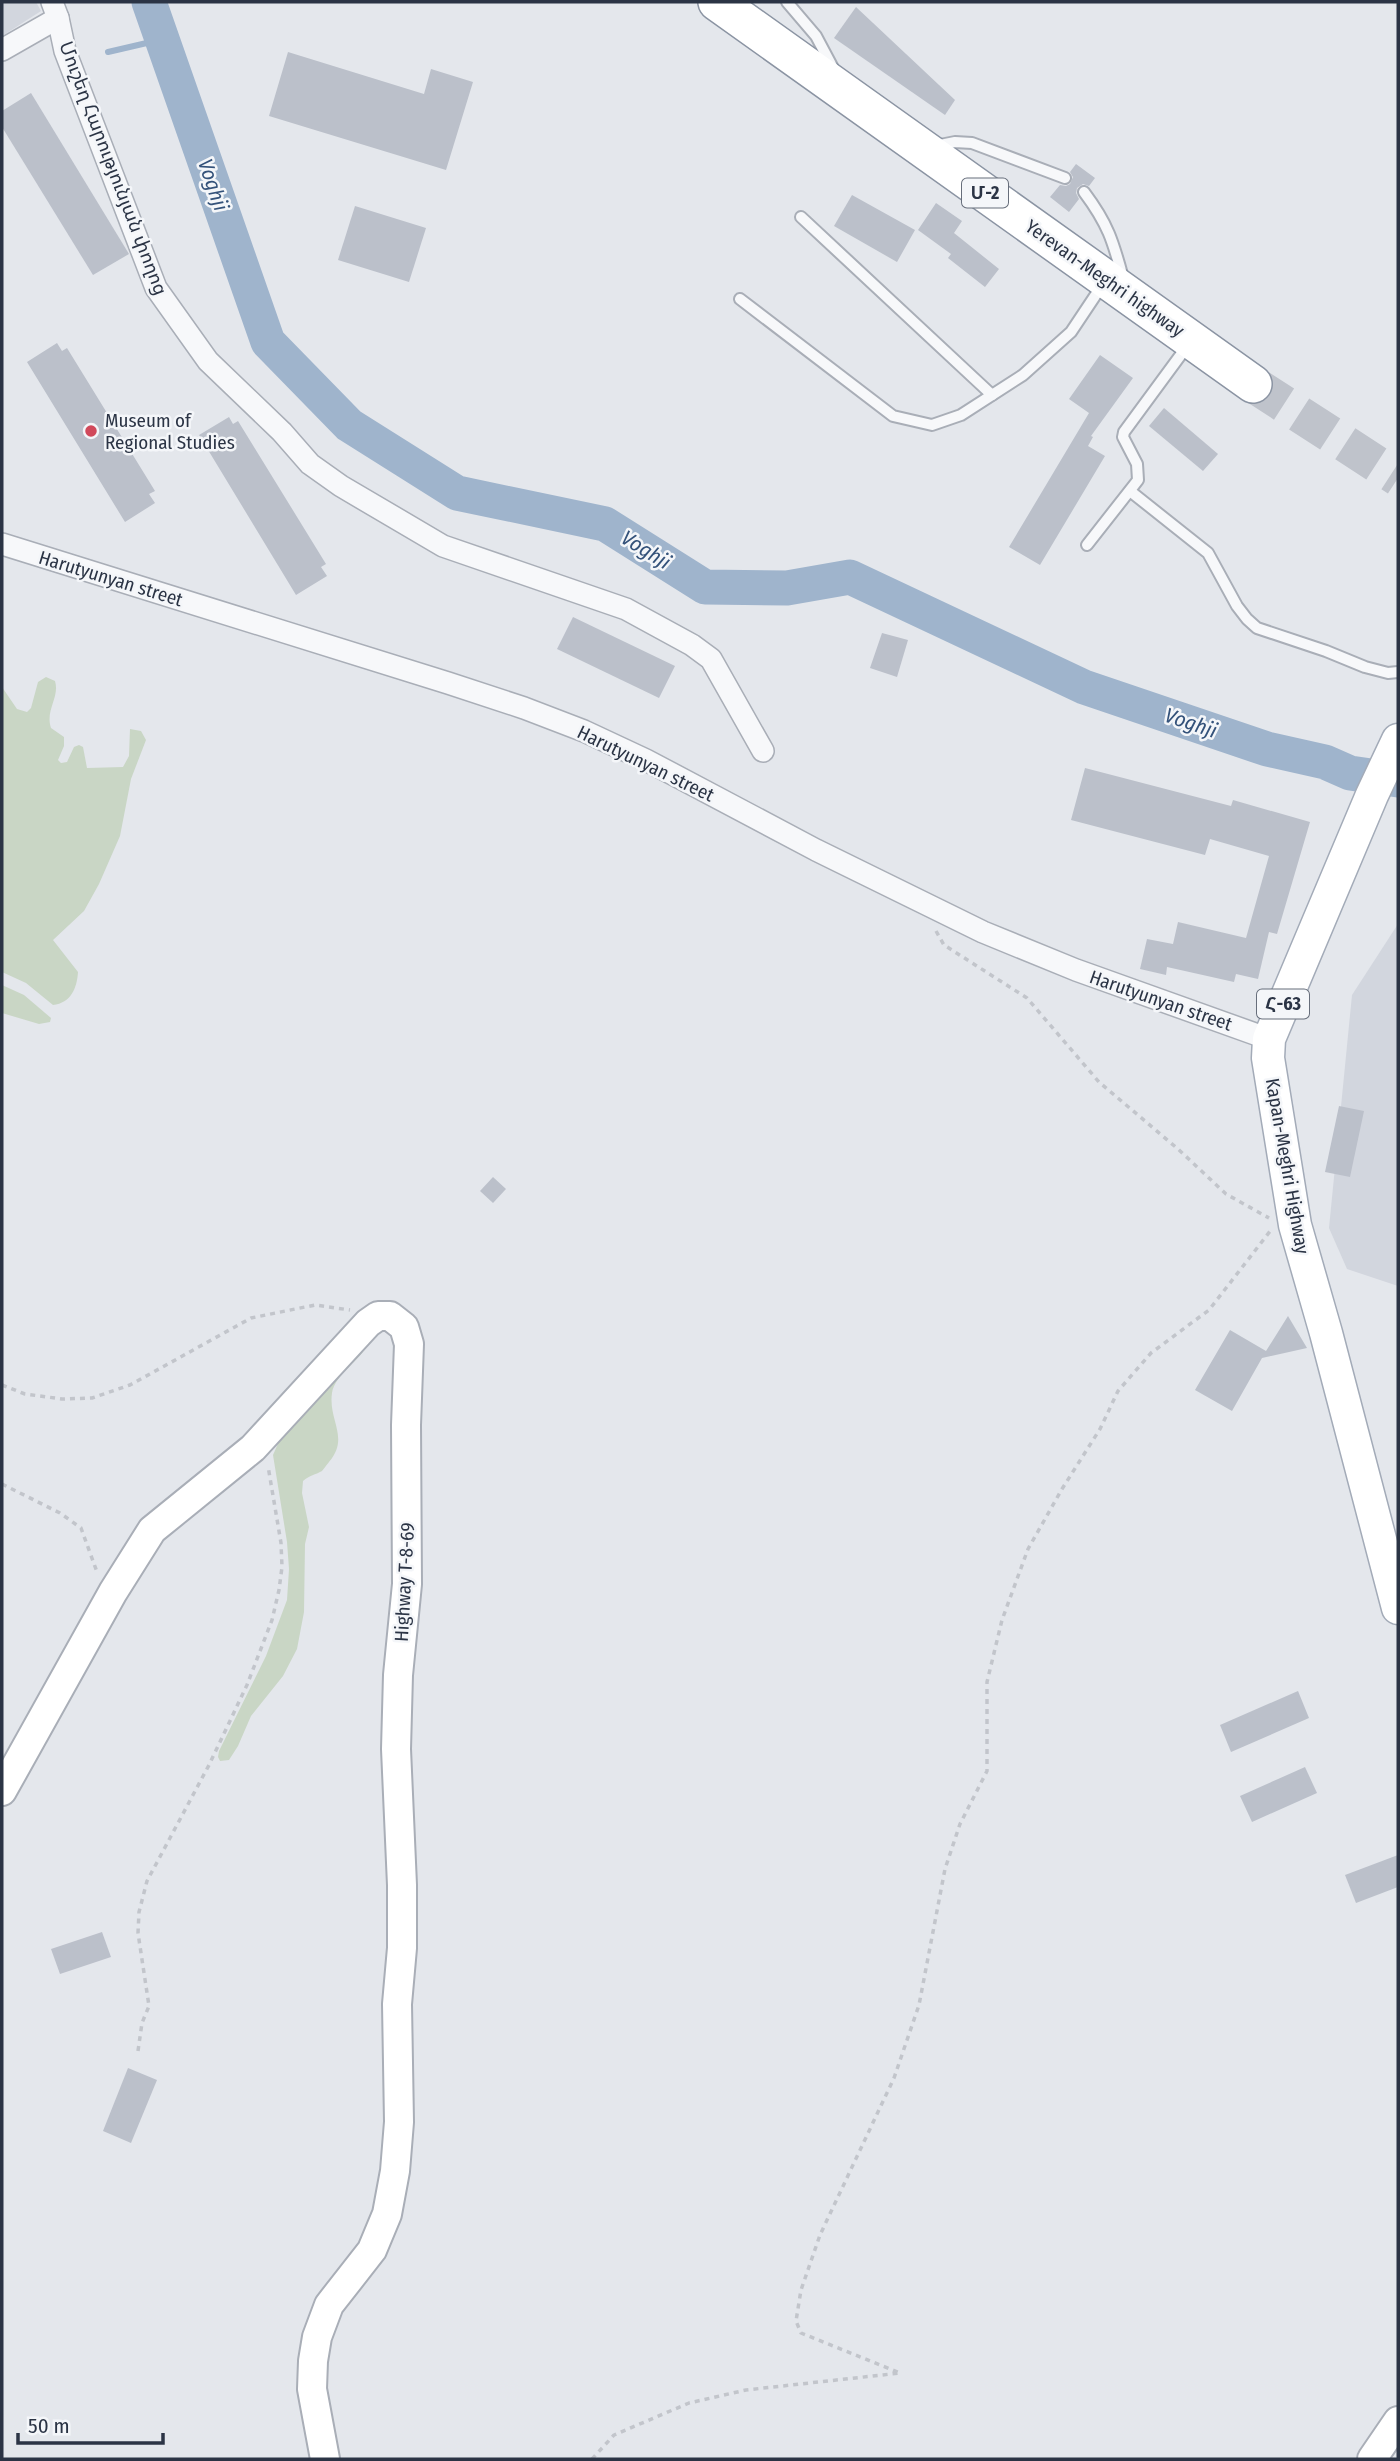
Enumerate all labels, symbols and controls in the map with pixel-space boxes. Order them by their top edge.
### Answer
street label: Մուշեղ Հարությունյան փողոց [54,38,173,298]
water label: Voghji [192,155,234,215]
road number: Մ-2 [962,178,1008,208]
street label: Yerevan-Meghri highway [1021,215,1189,342]
place label: Museum of Regional Studies [105,409,235,454]
marker: Museum of Regional Studies [83,423,99,439]
water label: Voghji [616,525,676,576]
street label: Harutyunyan street [36,546,186,612]
water label: Voghji [1161,702,1221,744]
street label: Harutyunyan street [574,720,719,807]
street label: Harutyunyan street [1087,965,1236,1036]
road number: Հ-63 [1257,989,1309,1018]
street label: Kapan-Meghri Highway [1261,1076,1314,1256]
street label: Highway T-8-69 [390,1522,419,1642]
scale bar [18,2402,163,2446]
text: 50 m [28,2413,70,2439]

